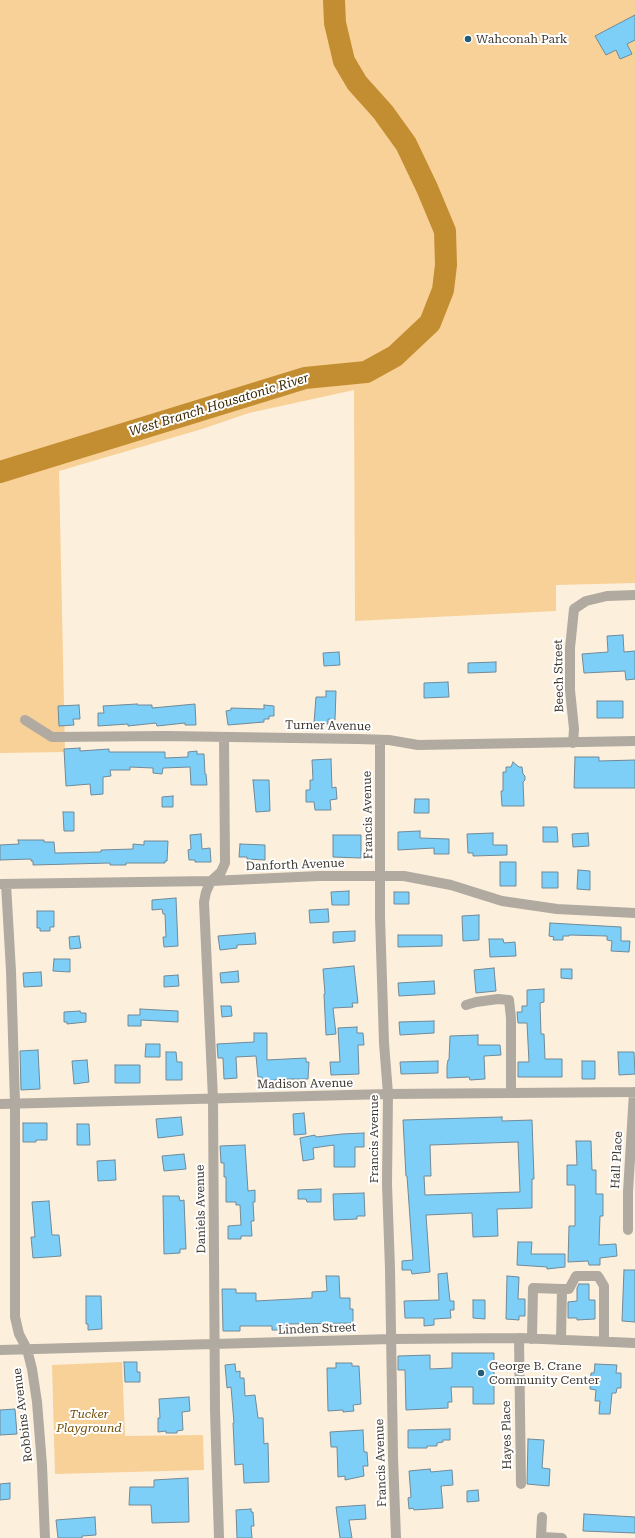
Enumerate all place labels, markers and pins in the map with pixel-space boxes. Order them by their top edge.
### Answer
place label: Wahconah Park [476,32,567,46]
marker: Wahconah Park [463,34,473,44]
place label: George B. Crane Community Center [489,1359,599,1387]
marker: George B. Crane Community Center [476,1368,486,1378]

